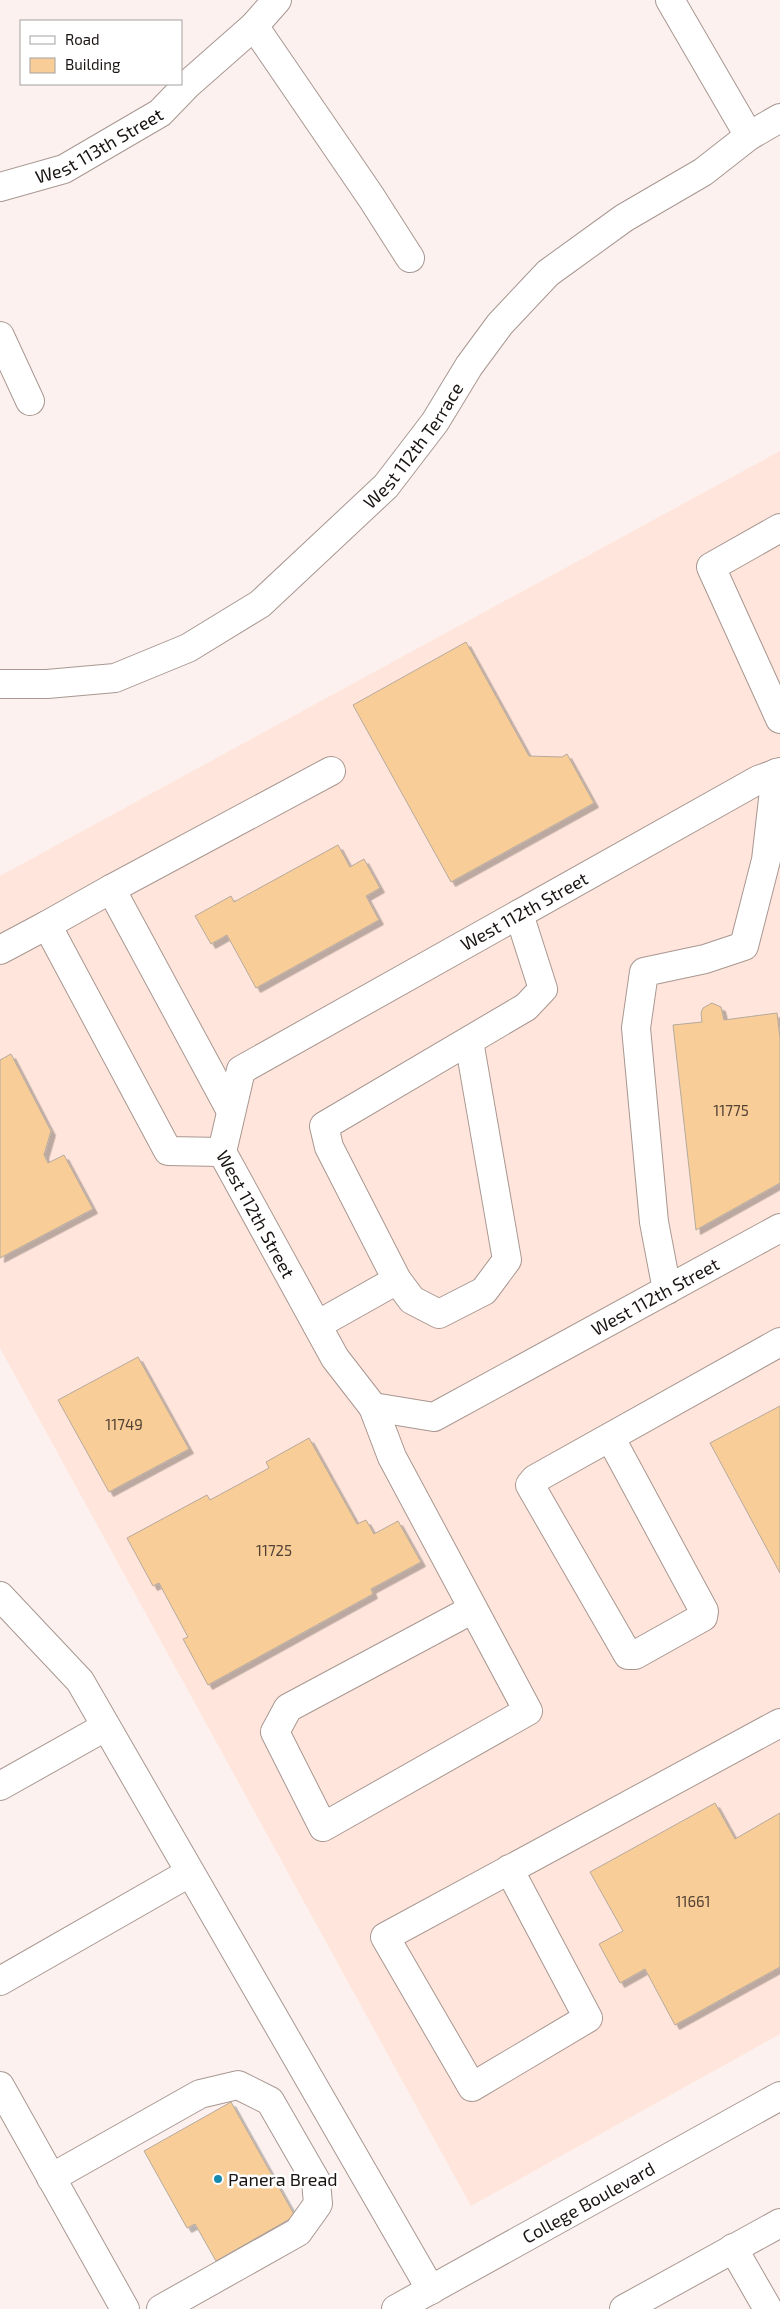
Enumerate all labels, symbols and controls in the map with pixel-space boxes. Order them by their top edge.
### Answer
legend [20,20,182,85]
text: Road [65,30,100,48]
text: Building [65,55,121,73]
street label: West 113th Street [33,103,167,188]
street label: West 112th Terrace [358,378,468,513]
street label: West 112th Street [456,867,592,955]
house number: 11775 [713,1101,749,1119]
street label: West 112th Street [212,1146,300,1282]
street label: West 112th Street [587,1252,723,1340]
house number: 11749 [105,1415,143,1433]
house number: 11725 [256,1541,292,1559]
house number: 11661 [675,1892,711,1910]
street label: College Boulevard [518,2157,658,2248]
place label: Panera Bread [228,2168,338,2190]
marker: Panera Bread [212,2173,224,2185]

